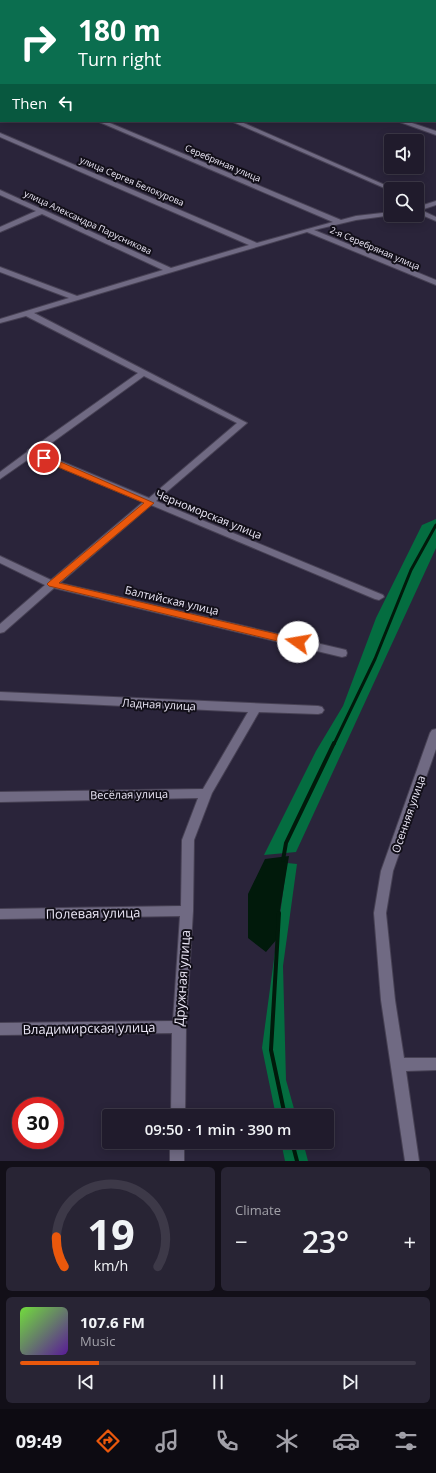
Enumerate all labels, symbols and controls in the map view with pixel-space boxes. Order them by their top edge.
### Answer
text: 180 m [78,11,161,49]
icon: right [12,16,64,68]
text: Turn right [78,47,161,71]
icon: left [55,92,77,114]
text: Then [12,93,47,113]
map controls [384,134,424,222]
button: sound [384,134,424,174]
street label: Серебряная улица [183,141,263,185]
street label: улица Сергея Белокурова [78,153,186,209]
button: search [384,182,424,222]
street label: улица Александра Парусникова [22,187,154,257]
street label: 2-я Серебряная улица [328,223,422,273]
pin [27,441,61,475]
icon: arrive [33,447,55,469]
street label: Черноморская улица [154,486,264,542]
street label: Балтийская улица [123,582,221,618]
position arrow [277,621,319,663]
street label: Ладная улица [122,695,196,713]
street label: Осенняя улица [388,773,428,855]
street label: Весёлая улица [90,786,168,802]
street label: Полевая улица [45,903,141,923]
street label: Дружная улица [170,929,194,1027]
street label: Владимирская улица [22,1018,156,1038]
speed limit sign: 30 [12,1097,64,1149]
text: 09:50 · 1 min · 390 m [145,1119,291,1139]
text: Climate [235,1201,281,1219]
text: 19 [87,1206,134,1262]
text: 23° [302,1221,349,1262]
text: − [235,1226,248,1256]
text: + [403,1226,416,1256]
text: km/h [93,1256,128,1275]
text: 107.6 FM [80,1312,145,1332]
text: Music [80,1332,115,1350]
icon: previous [75,1371,97,1393]
icon: pause [207,1371,229,1393]
icon: next [339,1371,361,1393]
icon: directions [94,1427,122,1455]
icon: music [153,1427,181,1455]
icon: phone [213,1427,241,1455]
icon: climate [273,1427,301,1455]
icon: car [332,1427,360,1455]
icon: filters [392,1427,420,1455]
text: 09:49 [16,1429,62,1453]

